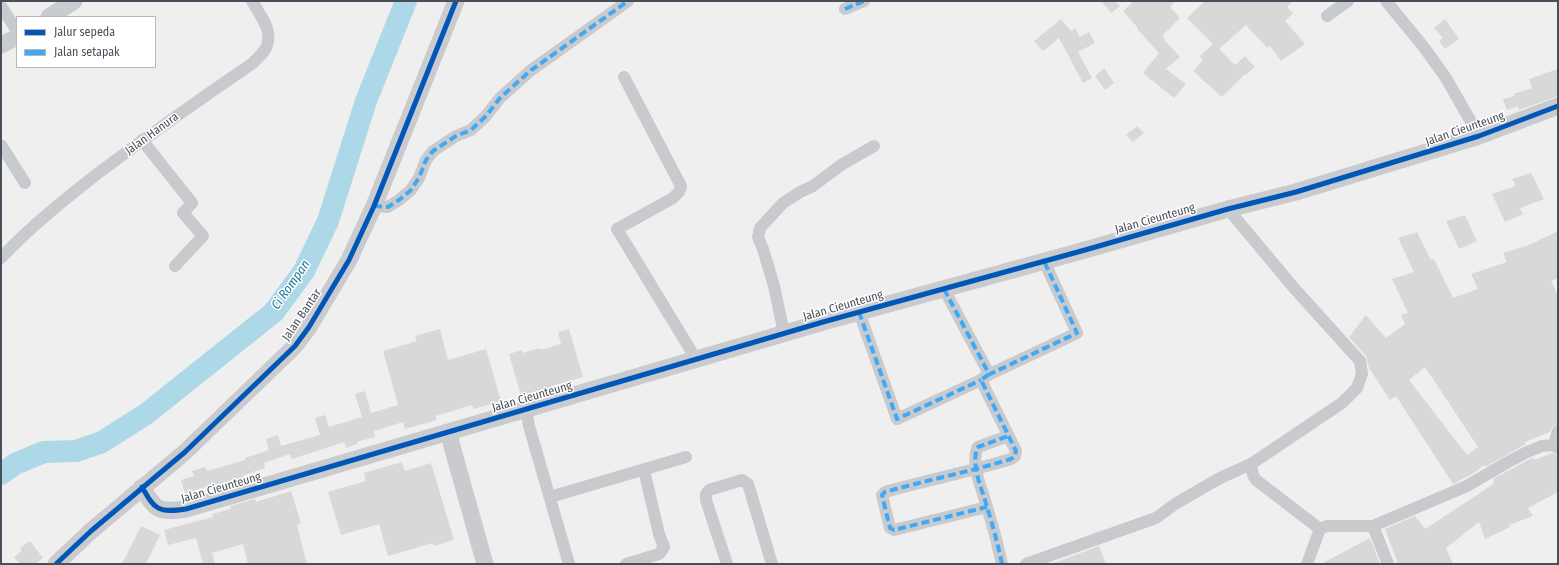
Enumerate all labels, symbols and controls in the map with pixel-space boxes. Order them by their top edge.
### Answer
legend [16,16,156,68]
text: Jalur sepeda [54,25,115,39]
text: Jalan setapak [54,45,120,59]
street label: Jalan Cieunteung [1424,109,1506,149]
street label: Jalan Hanura [122,110,182,158]
street label: Jalan Cieunteung [1113,201,1197,237]
water label: Ci Rompan [268,257,314,313]
street label: Jalan Bantar [279,286,325,344]
street label: Jalan Cieunteung [801,288,885,324]
street label: Jalan Cieunteung [490,379,574,415]
street label: Jalan Cieunteung [179,470,263,506]

